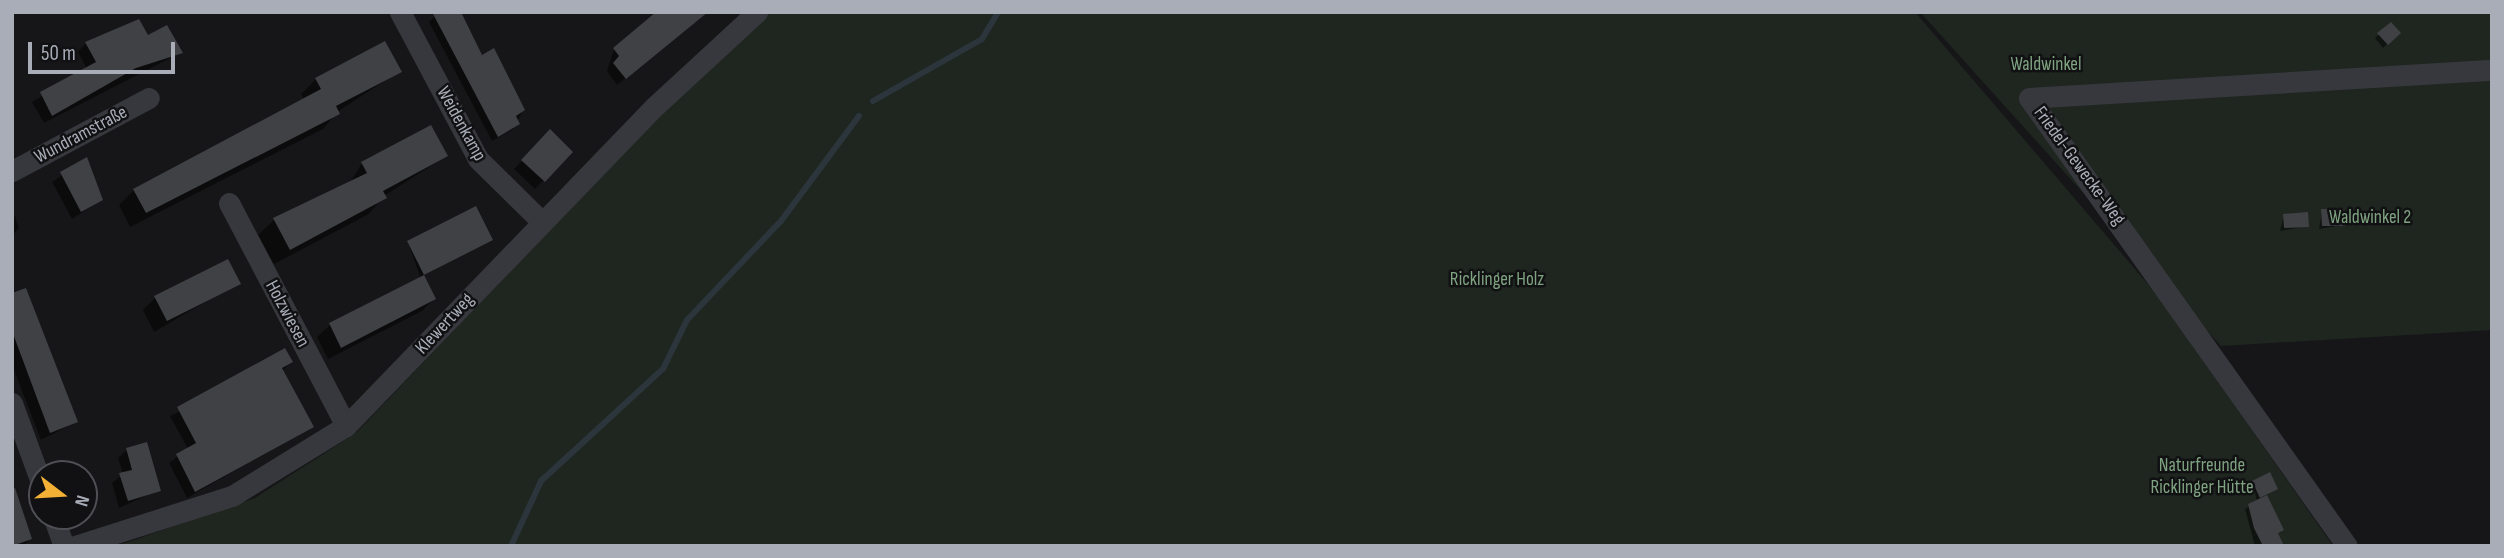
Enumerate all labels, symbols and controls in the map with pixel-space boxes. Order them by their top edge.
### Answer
scale bar [32,28,178,72]
text: 50 m [41,41,76,66]
park label: Waldwinkel [2010,54,2082,76]
street label: Weidenkamp [431,83,491,165]
street label: Wundramstraße [31,101,131,169]
street label: Friedel-Gewecke-Weg [2028,102,2130,230]
park label: Waldwinkel 2 [2329,207,2411,229]
park label: Ricklinger Holz [1450,269,1544,291]
street label: Holzwiesen [260,277,314,351]
street label: Klewertweg [411,289,479,359]
park label: Naturfreunde Ricklinger Hütte [2150,455,2254,499]
north arrow [28,460,98,530]
text: N [69,492,94,509]

